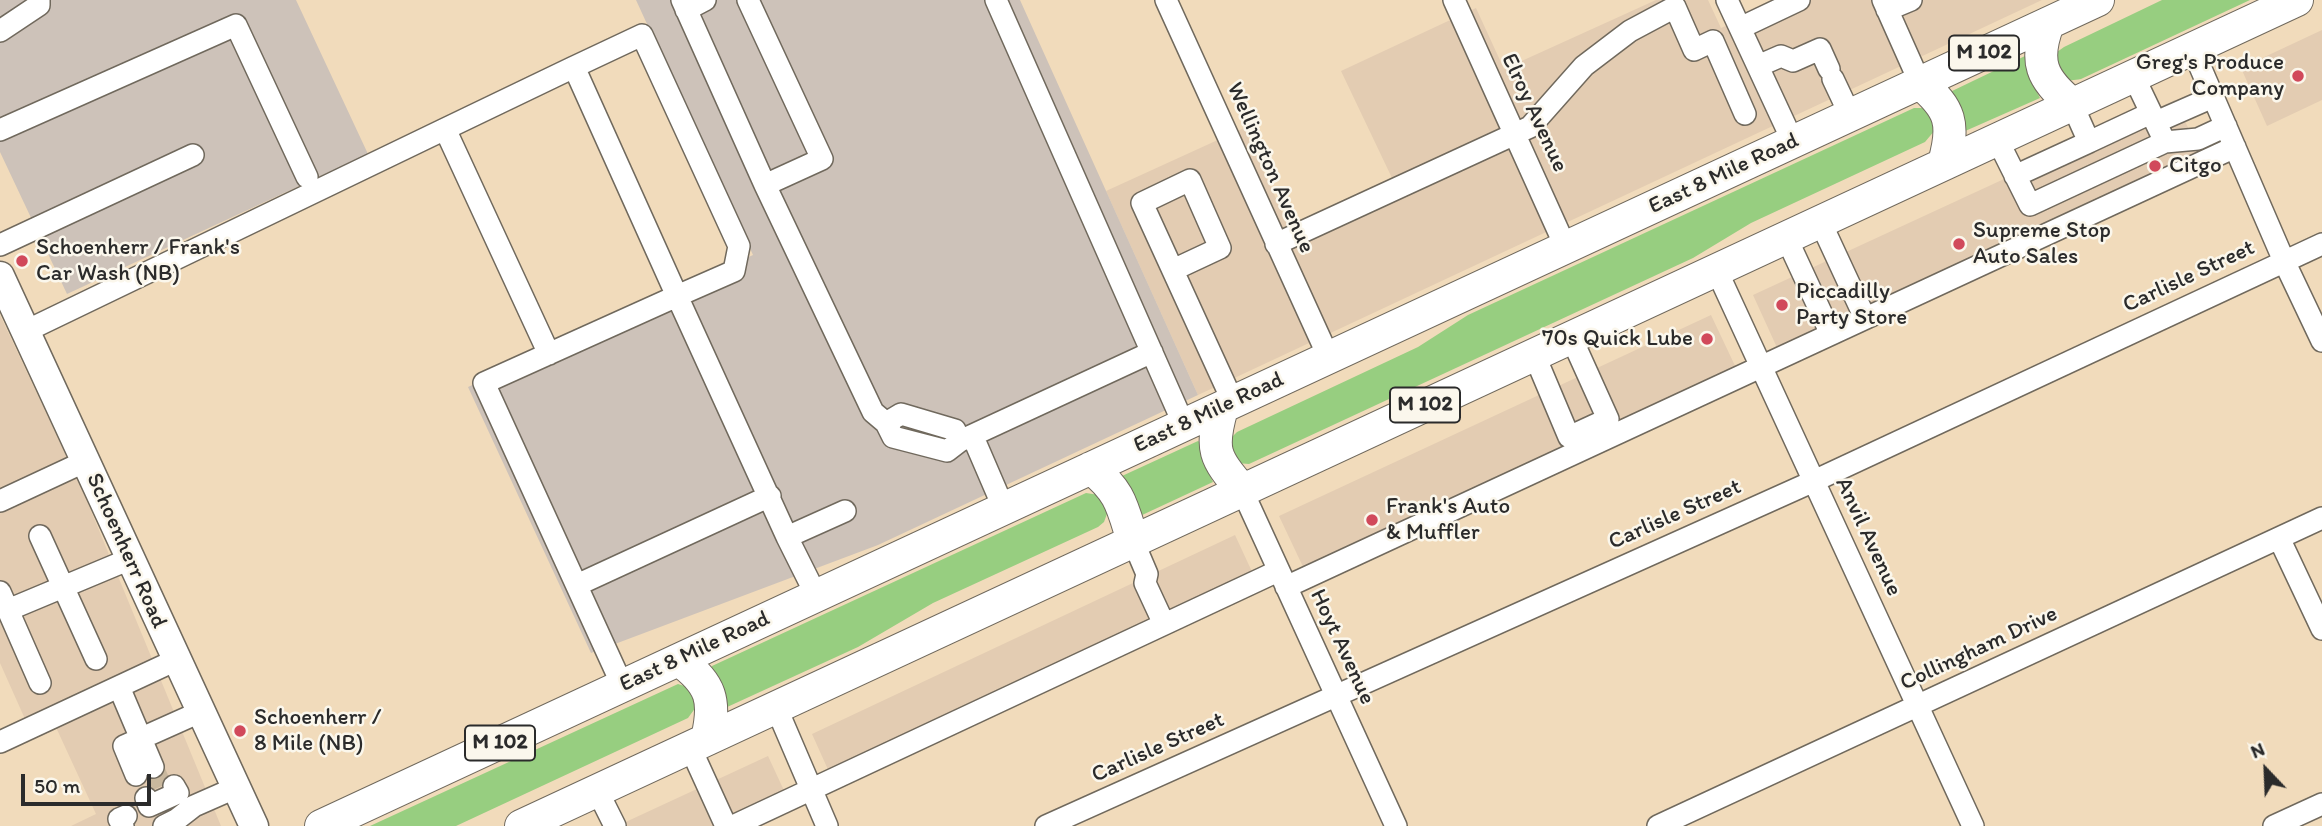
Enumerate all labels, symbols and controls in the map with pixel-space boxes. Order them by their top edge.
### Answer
road number: M 102 [1949,36,2019,70]
street label: Elroy Avenue [1495,49,1573,177]
place label: Greg's Produce Company [2136,49,2284,103]
marker: Greg's Produce Company [2290,68,2306,84]
street label: Wellington Avenue [1220,78,1320,258]
street label: East 8 Mile Road [1644,127,1804,221]
place label: Citgo [2169,152,2222,180]
marker: Citgo [2147,158,2163,174]
place label: Supreme Stop Auto Sales [1973,217,2111,271]
place label: Schoenherr / Frank's Car Wash (NB) [36,234,240,288]
street label: Carlisle Street [2119,234,2259,320]
marker: Supreme Stop Auto Sales [1951,236,1967,252]
marker: Schoenherr / Frank's Car Wash (NB) [14,253,30,269]
place label: Piccadilly Party Store [1796,278,1907,332]
marker: Piccadilly Party Store [1774,297,1790,313]
place label: 70s Quick Lube [1542,325,1693,353]
marker: 70s Quick Lube [1699,331,1715,347]
street label: East 8 Mile Road [1129,366,1289,460]
road number: M 102 [1390,388,1460,422]
street label: Schoenherr Road [79,469,173,633]
street label: Carlisle Street [1604,473,1746,557]
street label: Anvil Avenue [1828,473,1908,601]
place label: Frank's Auto & Muffler [1386,493,1510,547]
marker: Frank's Auto & Muffler [1364,512,1380,528]
street label: Hoyt Avenue [1303,585,1381,709]
street label: Collingham Drive [1896,600,2062,698]
street label: East 8 Mile Road [615,605,775,699]
place label: Schoenherr / 8 Mile (NB) [254,704,381,758]
street label: Carlisle Street [1087,706,1229,790]
marker: Schoenherr / 8 Mile (NB) [232,723,248,739]
road number: M 102 [465,726,535,760]
north arrow [2231,735,2301,805]
text: N [2247,737,2268,763]
scale bar [24,760,154,804]
text: 50 m [34,773,80,798]

